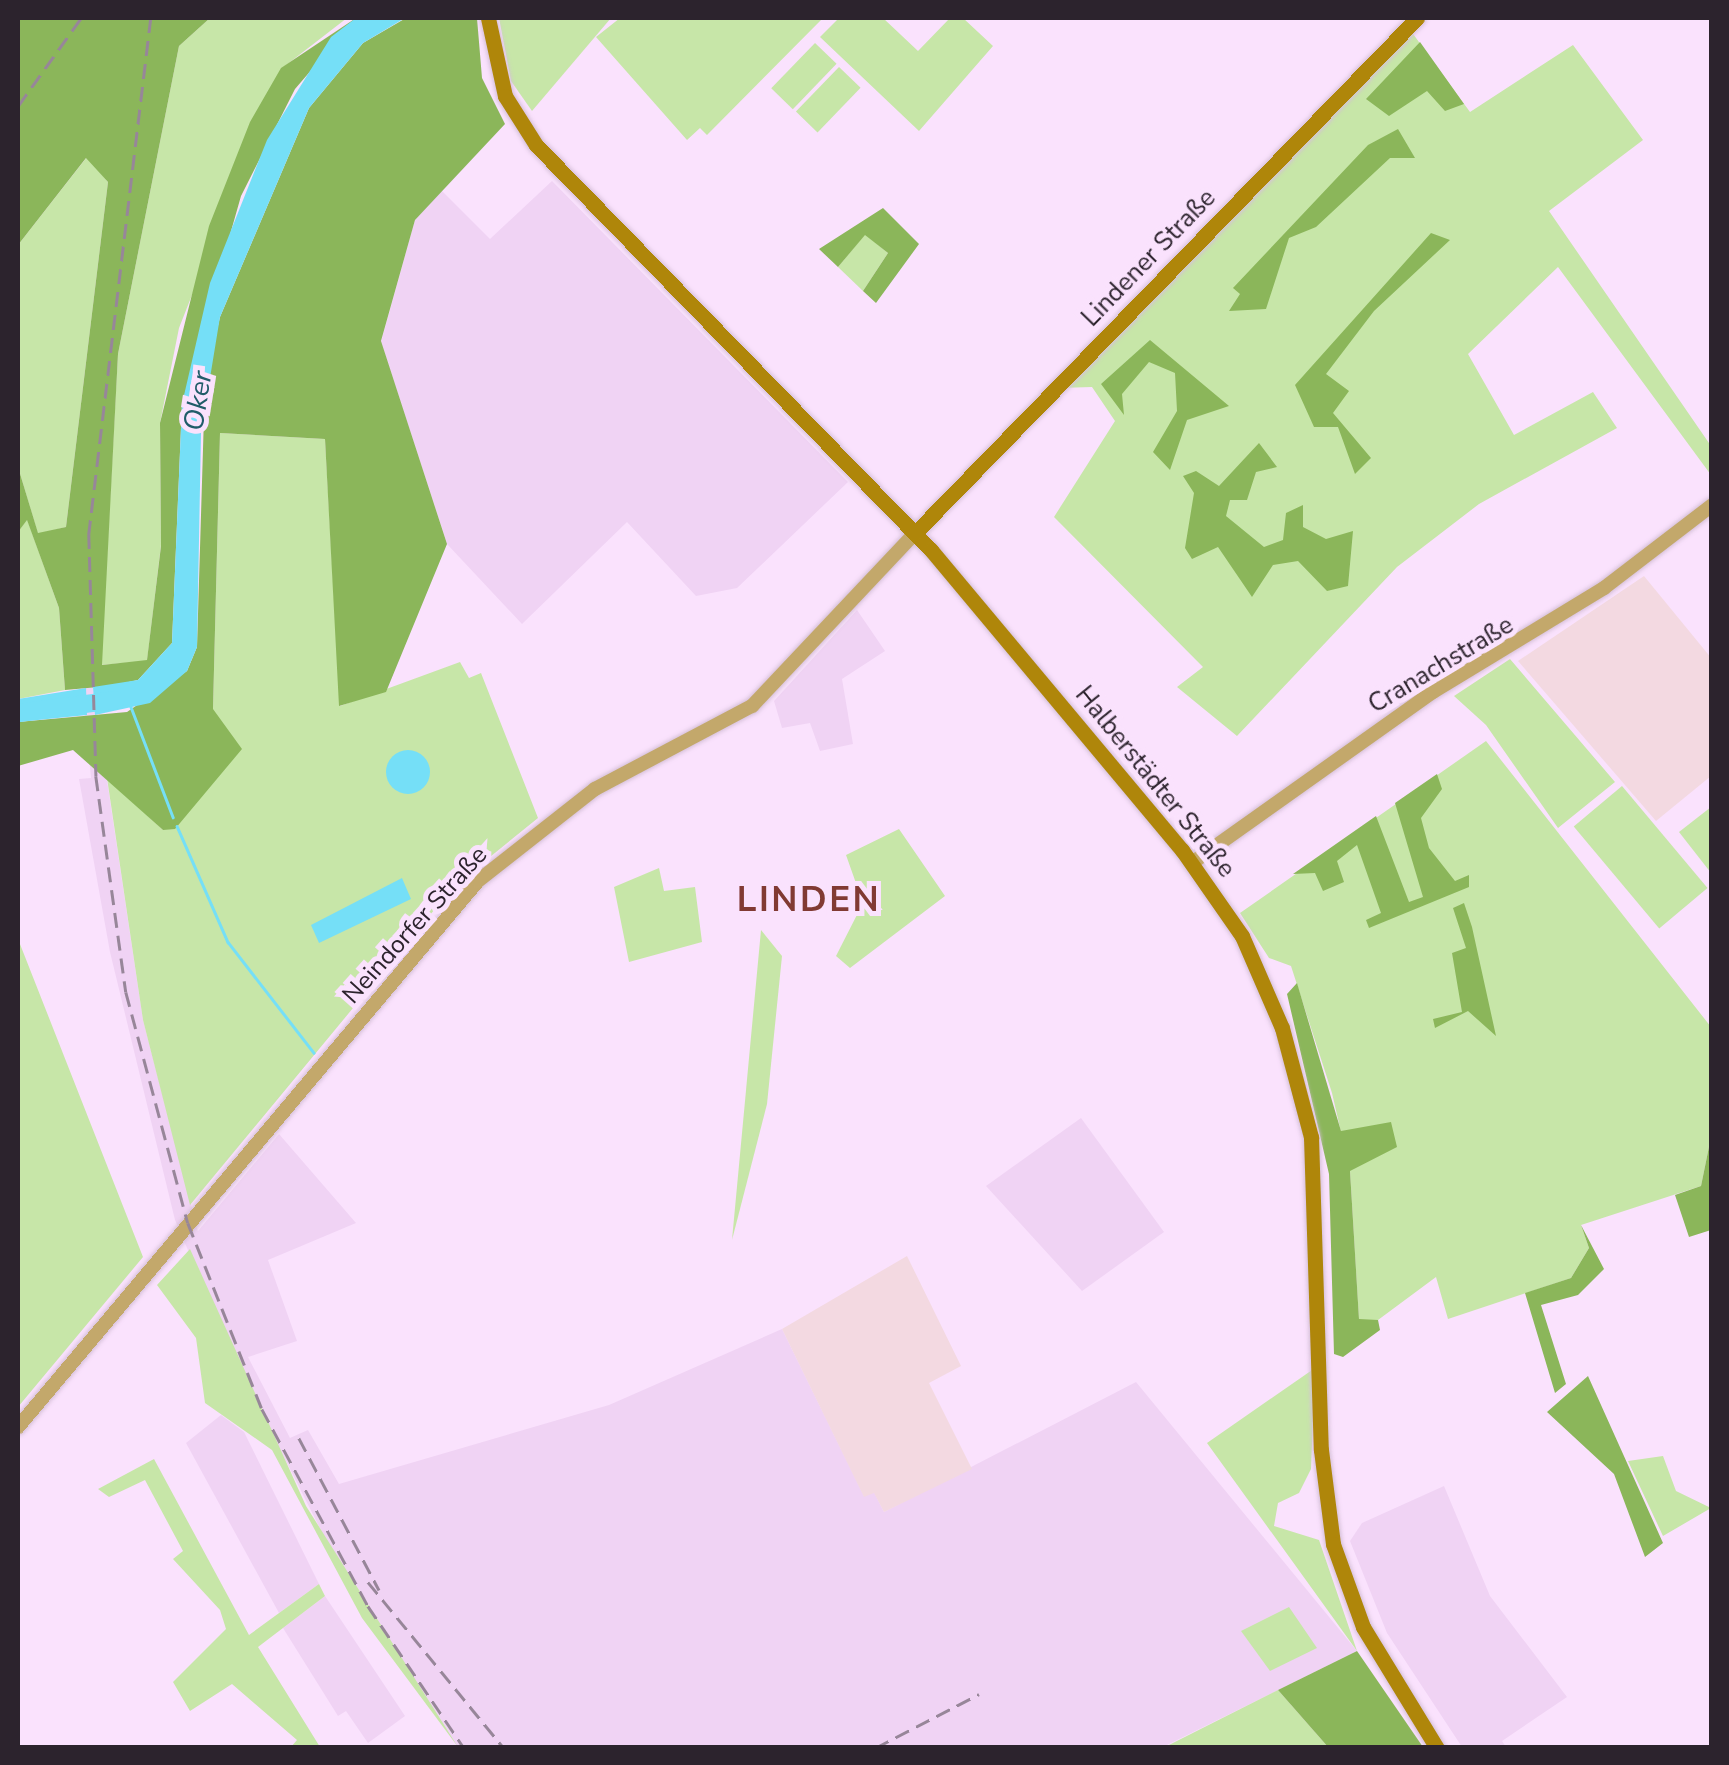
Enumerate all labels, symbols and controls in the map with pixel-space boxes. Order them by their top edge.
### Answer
street label: Lindener Straße [1076,183,1222,333]
water label: Oker [177,369,219,433]
street label: Cranachstraße [1363,610,1519,720]
street label: Halberstädter Straße [1069,680,1241,884]
street label: Neindorfer Straße [336,840,494,1010]
district label: LINDEN [737,879,881,921]

